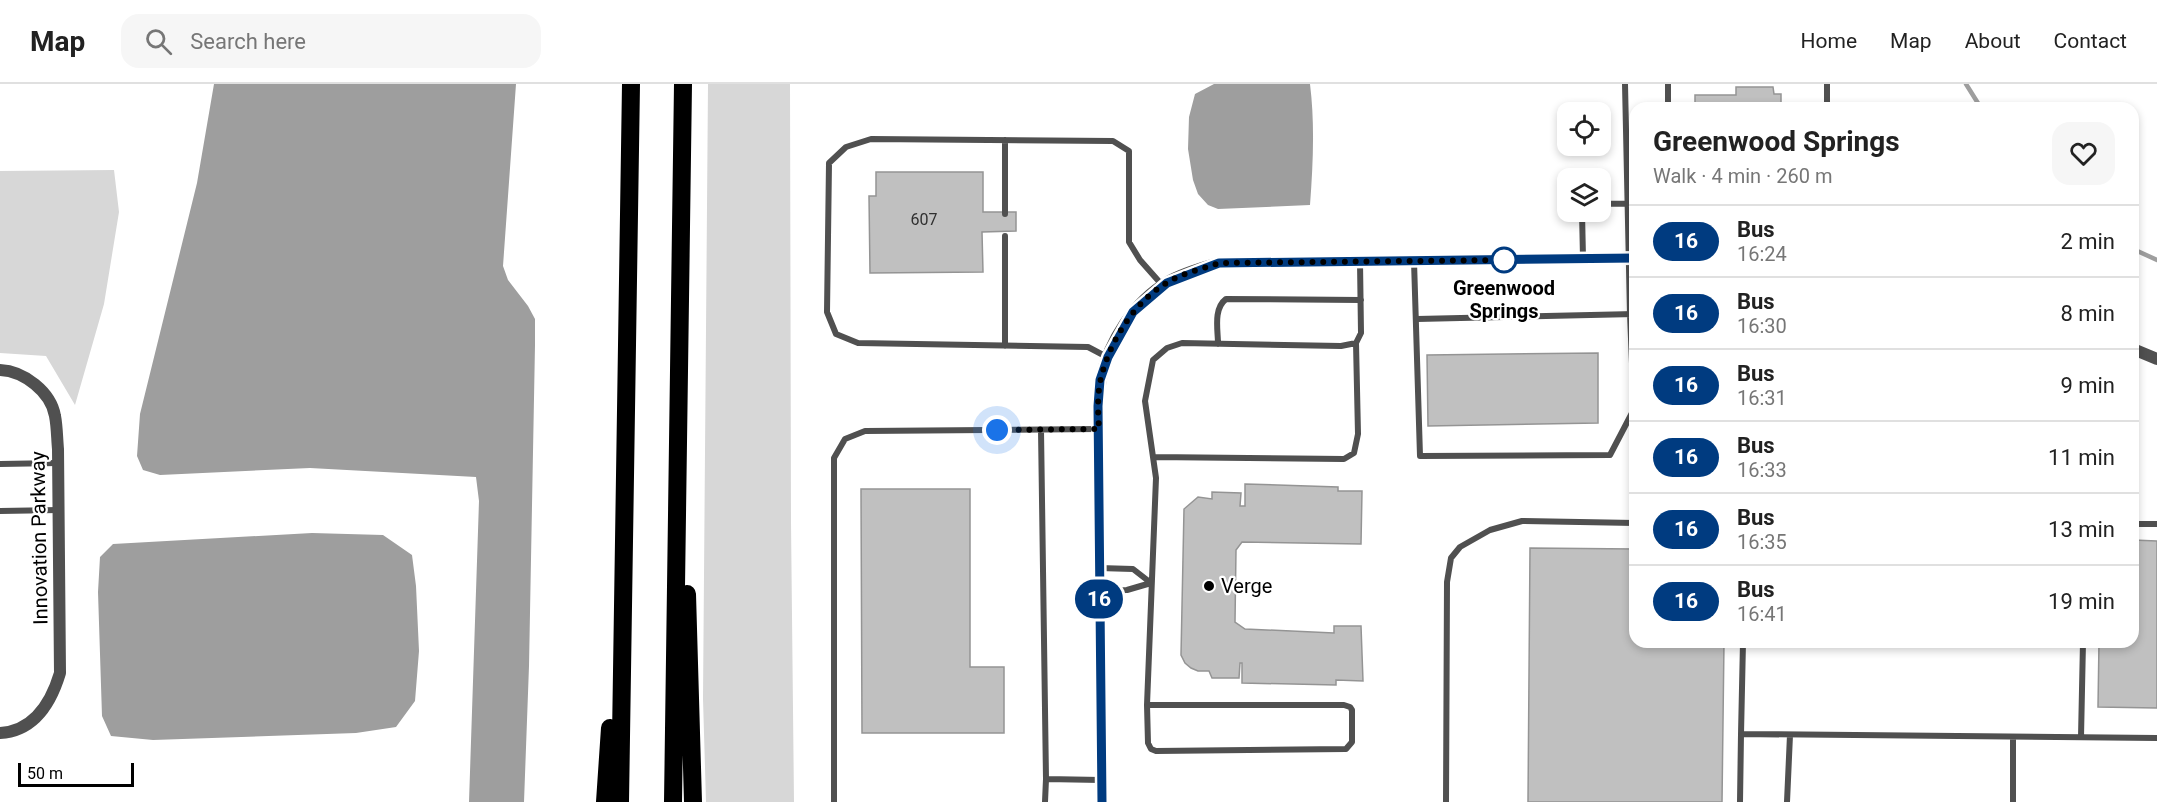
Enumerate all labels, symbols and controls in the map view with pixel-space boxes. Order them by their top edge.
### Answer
search box [121,14,541,68]
text: Map [30,25,85,58]
icon: search [142,25,175,58]
text: Search here [190,29,306,54]
text: Home [1801,29,1857,53]
text: Map [1890,29,1932,53]
text: About [1965,29,2021,53]
text: Contact [2054,29,2127,53]
map controls [1557,102,1611,222]
button: locate [1557,102,1611,156]
button: heart [2052,122,2115,185]
text: Greenwood Springs [1653,125,1900,158]
text: Walk · 4 min · 260 m [1653,164,1832,188]
button: layers [1557,168,1611,222]
house number: 607 [911,210,937,229]
text: Bus [1737,217,1775,242]
text: 16 [1674,229,1698,253]
text: 2 min [2060,229,2115,254]
text: 16:24 [1737,242,1787,266]
marker: Greenwood Springs [1491,247,1517,273]
place label: Greenwood Springs [1453,276,1555,323]
text: Bus [1737,289,1775,314]
text: 16 [1674,301,1698,325]
text: 8 min [2060,301,2115,326]
text: 16:30 [1737,314,1787,338]
text: Bus [1737,361,1775,386]
text: 16 [1674,373,1698,397]
text: 9 min [2060,373,2115,398]
text: 16:31 [1737,386,1787,410]
your location [982,415,1012,445]
text: Bus [1737,433,1775,458]
text: 16 [1674,445,1698,469]
text: 11 min [2048,445,2115,470]
street label: Innovation Parkway [25,450,53,625]
text: 16:33 [1737,458,1787,482]
text: Bus [1737,505,1775,530]
text: 16 [1674,517,1698,541]
text: 13 min [2048,517,2115,542]
text: 16:35 [1737,530,1787,554]
place label: Verge [1221,574,1272,598]
text: Bus [1737,577,1775,602]
marker: Verge [1202,579,1216,593]
line badge: 16 [1072,580,1126,618]
text: 16 [1087,587,1111,611]
text: 16 [1674,589,1698,613]
text: 19 min [2048,589,2115,614]
text: 16:41 [1737,602,1787,626]
scale bar [18,760,134,788]
text: 50 m [27,764,63,783]

